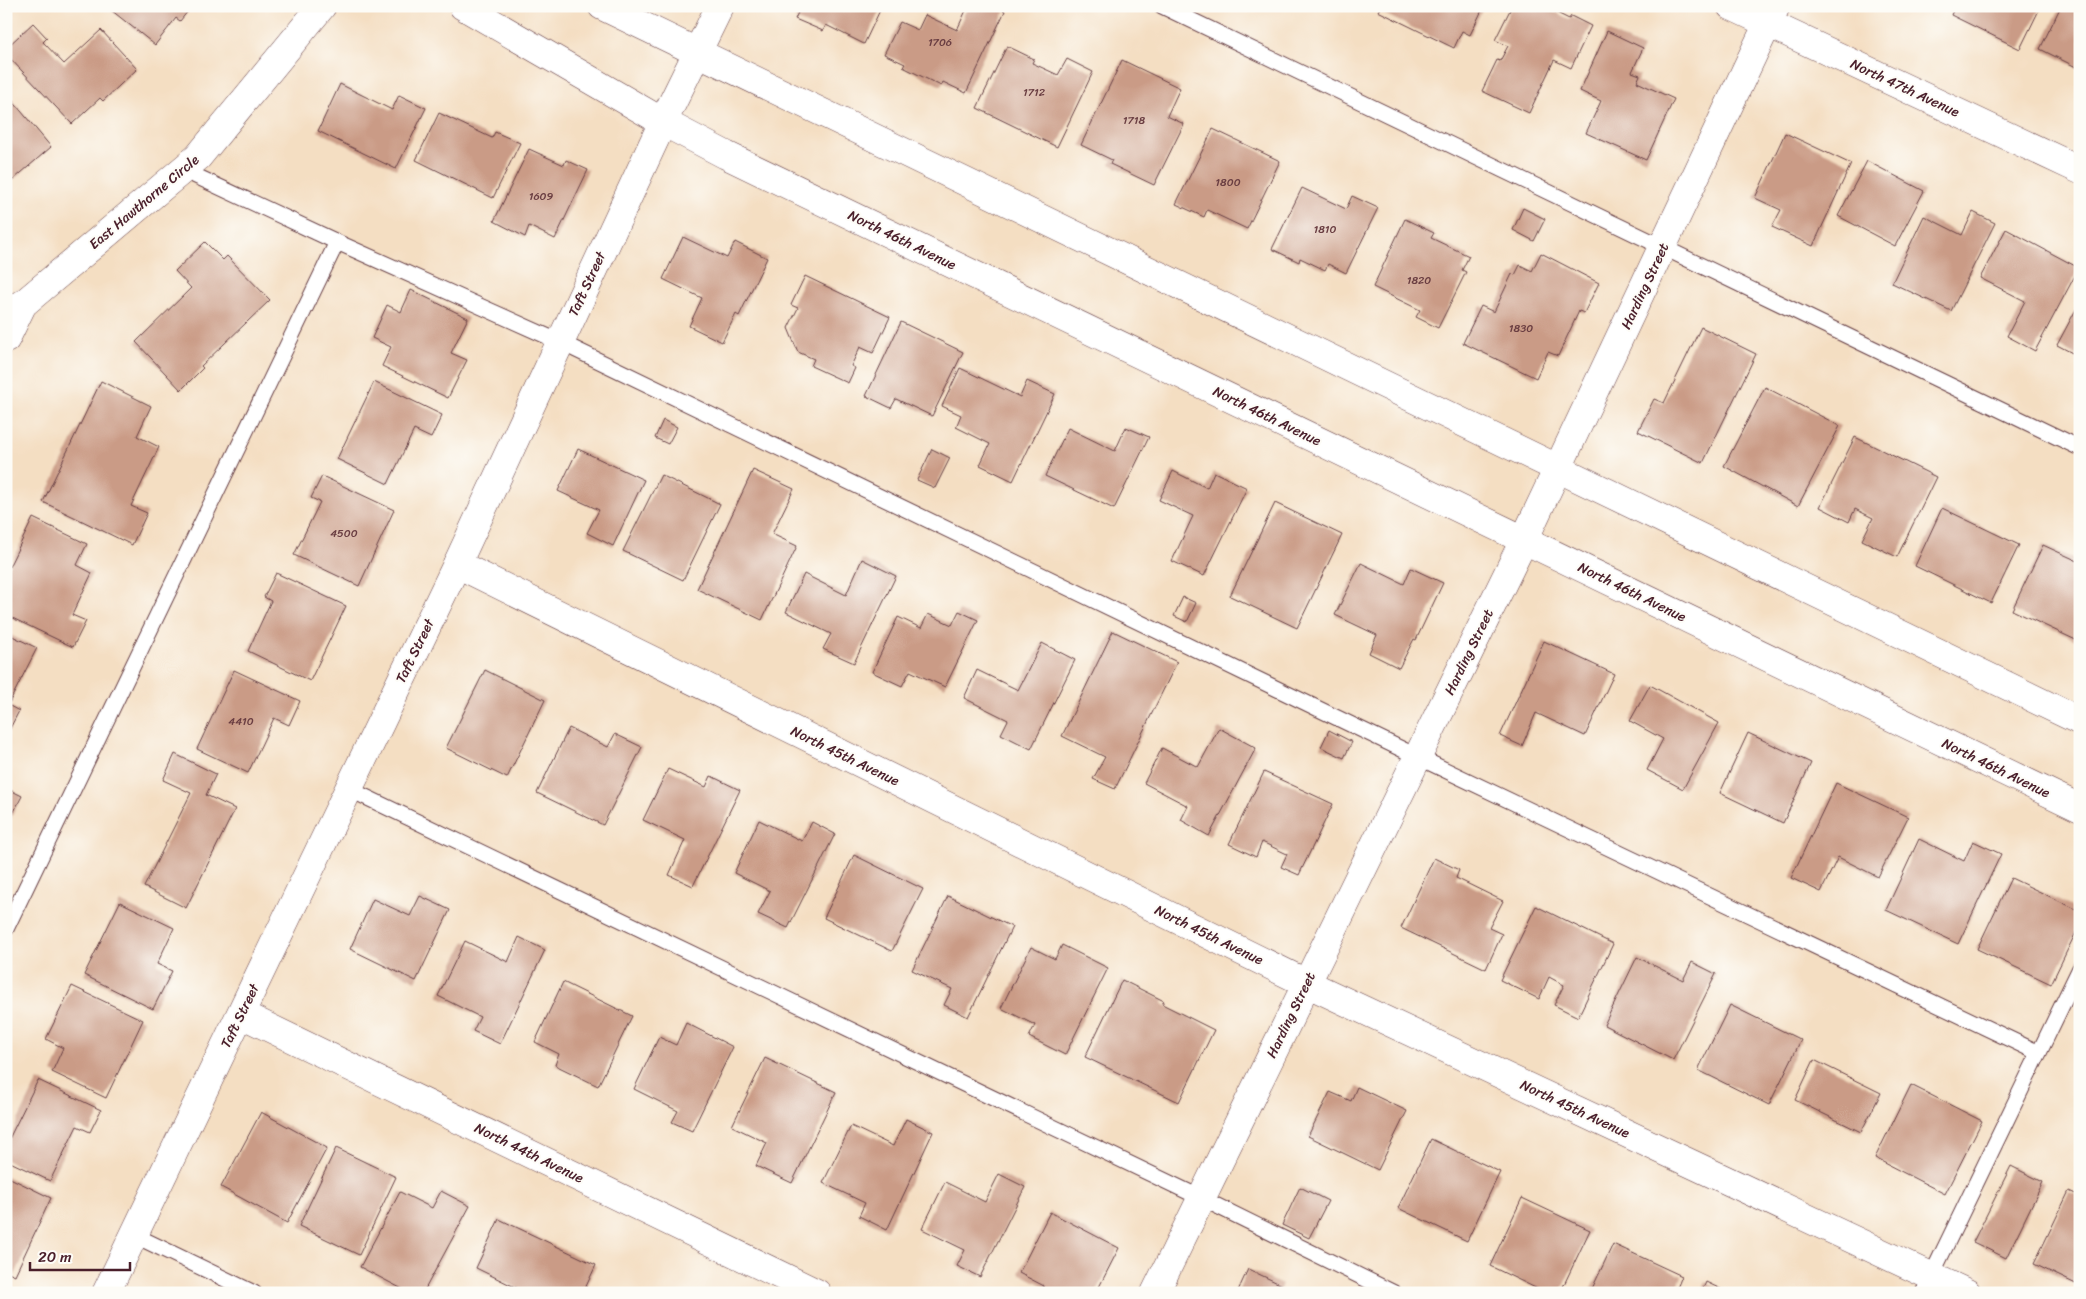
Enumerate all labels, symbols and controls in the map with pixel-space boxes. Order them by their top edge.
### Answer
house number: 1706 [928,33,952,52]
street label: North 47th Avenue [1846,52,1964,124]
house number: 1712 [1023,83,1046,102]
house number: 1718 [1123,111,1146,130]
street label: East Hawthorne Circle [83,148,205,256]
house number: 1800 [1215,173,1241,192]
house number: 1609 [529,187,554,206]
street label: North 46th Avenue [843,203,961,277]
house number: 1810 [1313,220,1337,239]
street label: Harding Street [1614,238,1676,334]
street label: Taft Street [561,246,614,321]
house number: 1820 [1407,271,1431,290]
house number: 1830 [1509,319,1533,338]
street label: North 46th Avenue [1208,379,1326,453]
house number: 4500 [330,524,358,543]
street label: North 46th Avenue [1573,555,1691,629]
street label: Harding Street [1437,605,1501,699]
street label: Taft Street [389,613,442,688]
house number: 4410 [228,712,254,731]
street label: North 45th Avenue [786,719,904,793]
street label: North 46th Avenue [1937,731,2055,805]
street label: North 45th Avenue [1150,898,1268,972]
street label: Harding Street [1259,968,1323,1062]
street label: Taft Street [214,978,267,1053]
street label: North 45th Avenue [1516,1073,1634,1146]
street label: North 44th Avenue [470,1116,588,1190]
scale bar [30,1239,130,1271]
text: 20 m [38,1244,72,1270]

